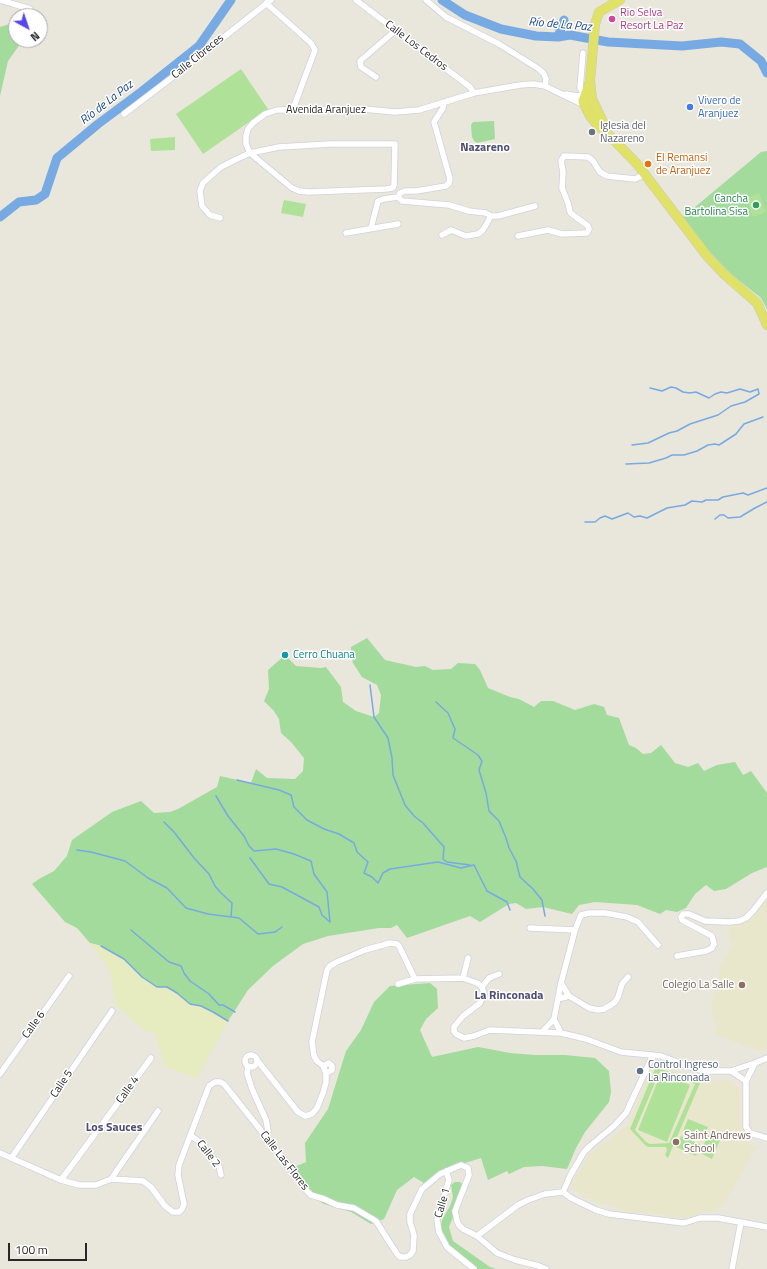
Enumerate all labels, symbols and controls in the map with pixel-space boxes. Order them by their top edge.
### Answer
place label: Rio Selva Resort La Paz [620,6,683,32]
north arrow [8,8,48,48]
marker: Rio Selva Resort La Paz [607,14,617,24]
water label: Río de La Paz [528,15,592,35]
street label: Calle Los Cedros [382,18,450,74]
text: N [27,28,43,45]
street label: Calle Cibreces [169,32,227,82]
water label: Río de La Paz [78,78,136,128]
place label: Vivero de Aranjuez [698,94,741,120]
marker: Vivero de Aranjuez [685,102,695,112]
street label: Avenida Aranjuez [286,103,366,117]
place label: Iglesia del Nazareno [600,119,646,145]
marker: Iglesia del Nazareno [587,127,597,137]
district label: Nazareno [460,141,510,155]
place label: El Remansi de Aranjuez [656,151,710,177]
marker: El Remansi de Aranjuez [643,159,653,169]
place label: Cancha Bartolina Sisa [684,192,748,218]
marker: Cancha Bartolina Sisa [751,200,761,210]
place label: Cerro Chuana [293,648,355,662]
marker: Cerro Chuana [280,650,290,660]
place label: Colegio La Salle [663,978,734,992]
marker: Colegio La Salle [737,980,747,990]
district label: La Rinconada [475,989,543,1003]
street label: Calle 6 [20,1009,48,1041]
place label: Control Ingreso La Rinconada [648,1058,718,1084]
marker: Control Ingreso La Rinconada [635,1066,645,1076]
street label: Calle 5 [48,1068,76,1100]
street label: Calle 4 [114,1074,142,1106]
district label: Los Sauces [86,1121,142,1135]
street label: Calle Las Flores [257,1129,311,1193]
place label: Saint Andrews School [684,1129,751,1155]
marker: Saint Andrews School [671,1137,681,1147]
street label: Calle 2 [193,1138,223,1170]
street label: Calle 1 [432,1186,454,1220]
scale bar [10,1235,89,1261]
text: 100 m [15,1240,48,1259]

